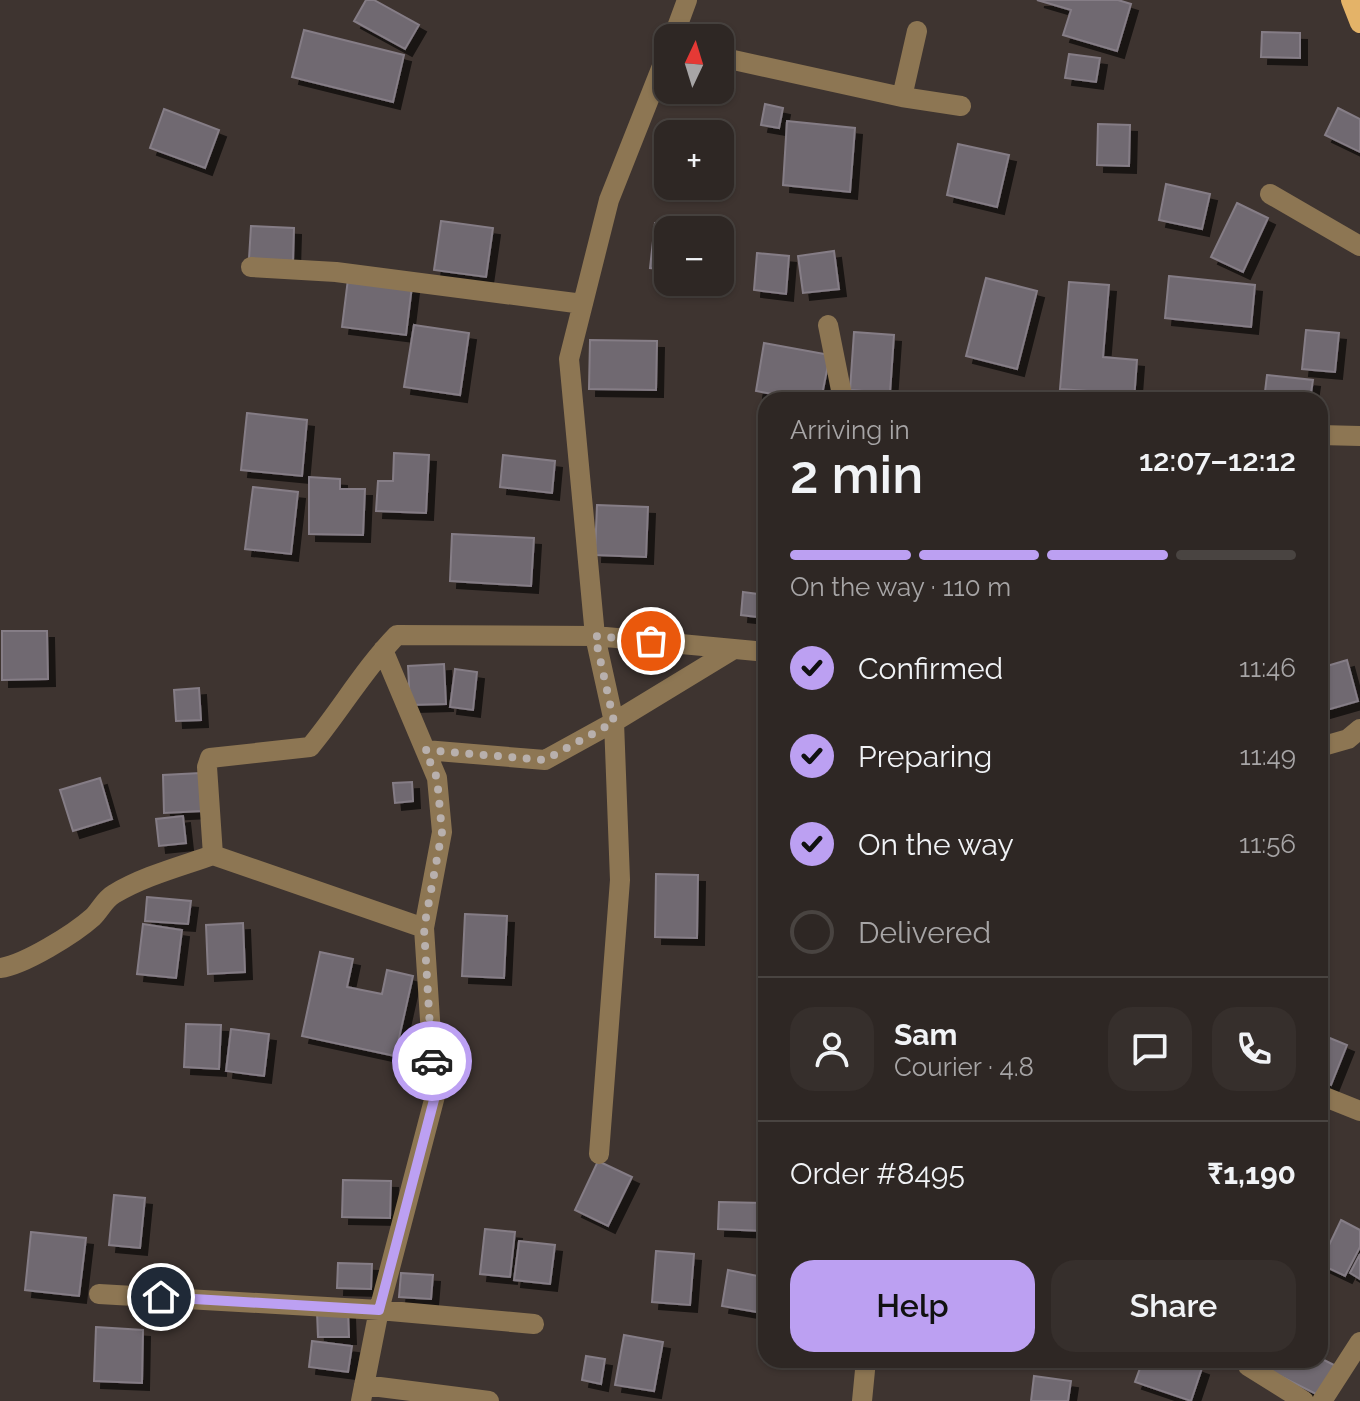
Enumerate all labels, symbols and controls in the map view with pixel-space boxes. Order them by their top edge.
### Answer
north arrow [654,24,734,104]
map controls [654,24,734,296]
button: + [654,120,734,200]
button: − [654,216,734,296]
text: Arriving in [790,415,910,445]
text: 12:07–12:12 [1139,443,1296,478]
text: 2 min [790,444,923,505]
text: On the way · 110 m [790,572,1011,602]
pin [617,607,685,675]
icon: bag [629,619,673,663]
icon: check [790,646,834,690]
text: Confirmed [858,651,1003,686]
text: 11:46 [1239,653,1296,683]
icon: check [790,734,834,778]
text: Preparing [858,739,992,774]
text: 11:49 [1239,741,1296,771]
icon: check [790,822,834,866]
text: On the way [858,827,1014,862]
text: 11:56 [1239,829,1296,859]
text: Delivered [858,915,991,950]
button: person [790,1007,874,1091]
button: chat [1108,1007,1192,1091]
button: phone [1212,1007,1296,1091]
text: Sam [894,1017,957,1052]
courier [392,1021,472,1101]
icon: car [410,1039,454,1083]
text: Courier · 4.8 [894,1052,1034,1082]
text: Order #8495 [790,1156,965,1191]
text: ₹1,190 [1207,1156,1296,1191]
button: Help [790,1260,1035,1352]
button: Share [1051,1260,1296,1352]
pin [127,1263,195,1331]
icon: home [139,1275,183,1319]

